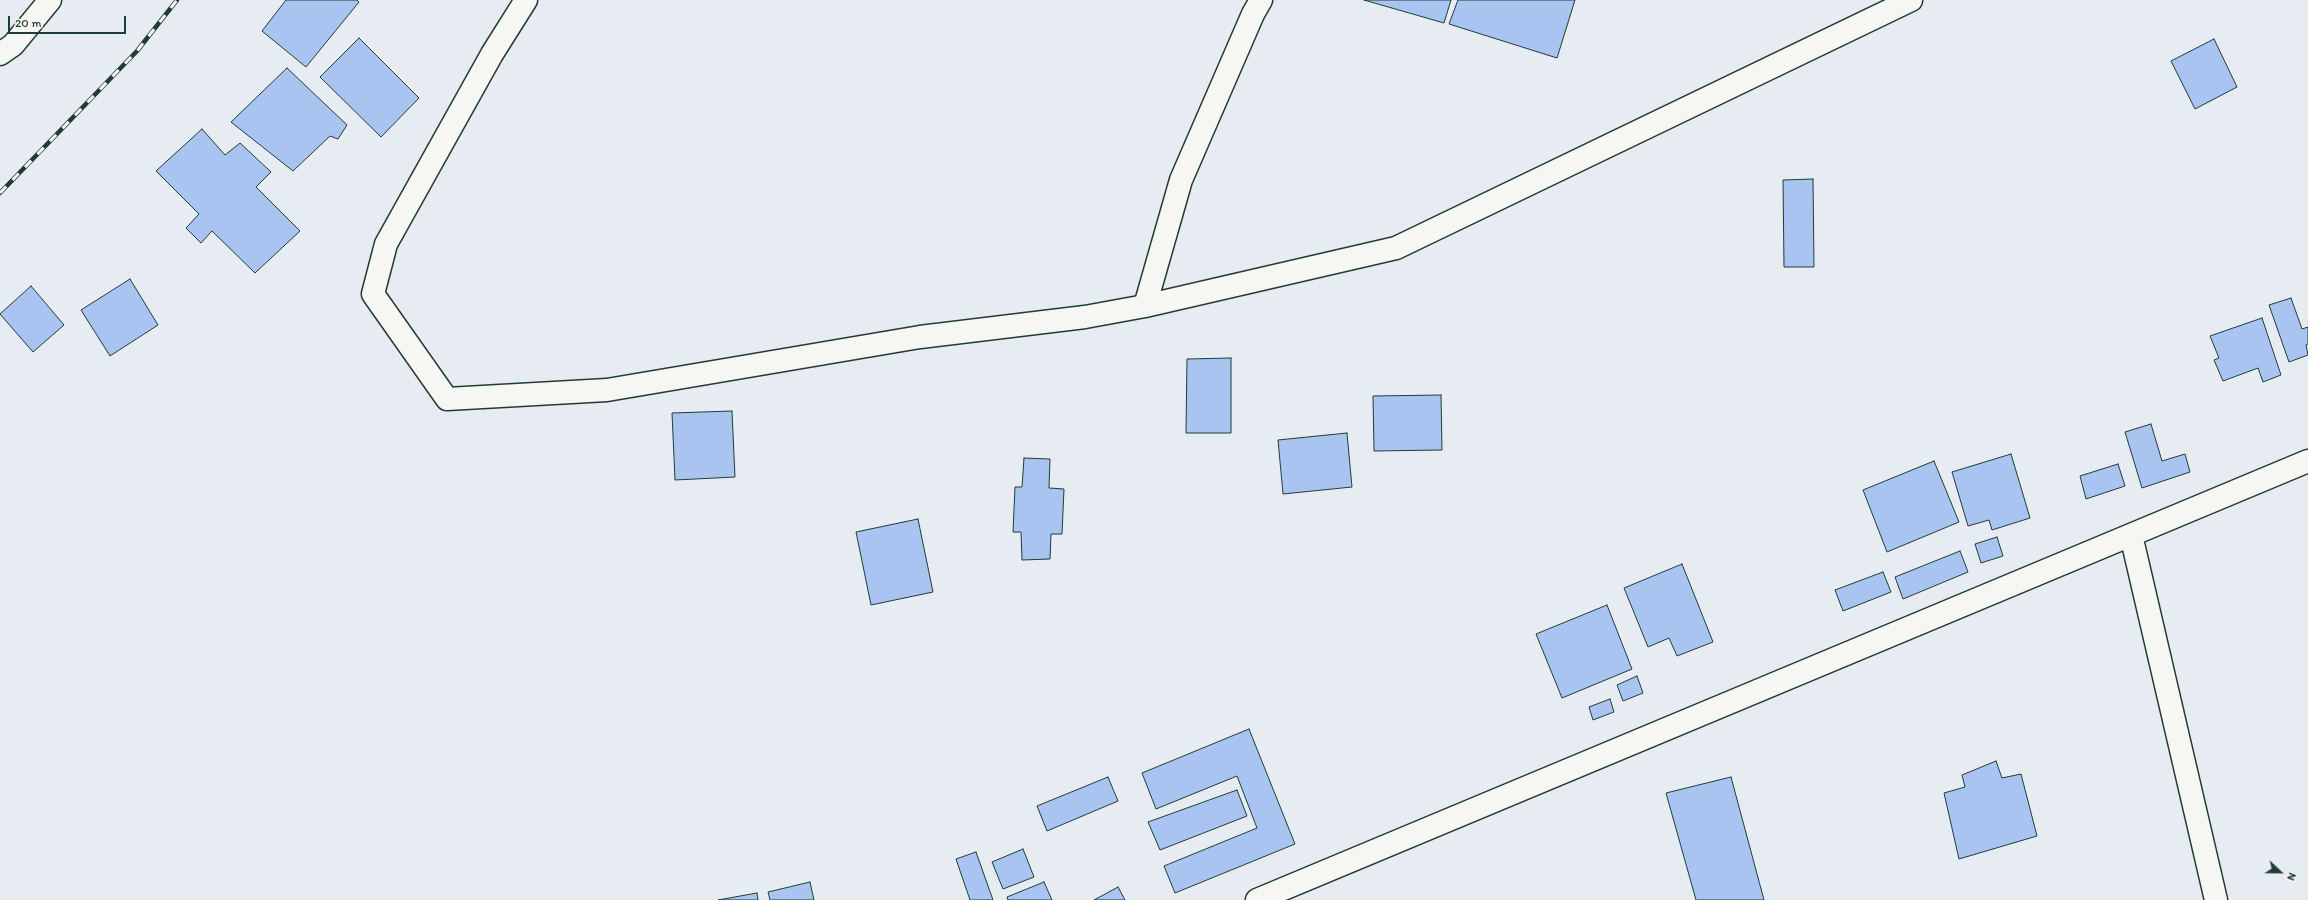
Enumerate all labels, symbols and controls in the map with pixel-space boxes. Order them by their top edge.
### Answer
scale bar [10,8,128,34]
text: 20 m [15,16,42,30]
north arrow [2260,852,2300,892]
text: N [2284,871,2299,883]

